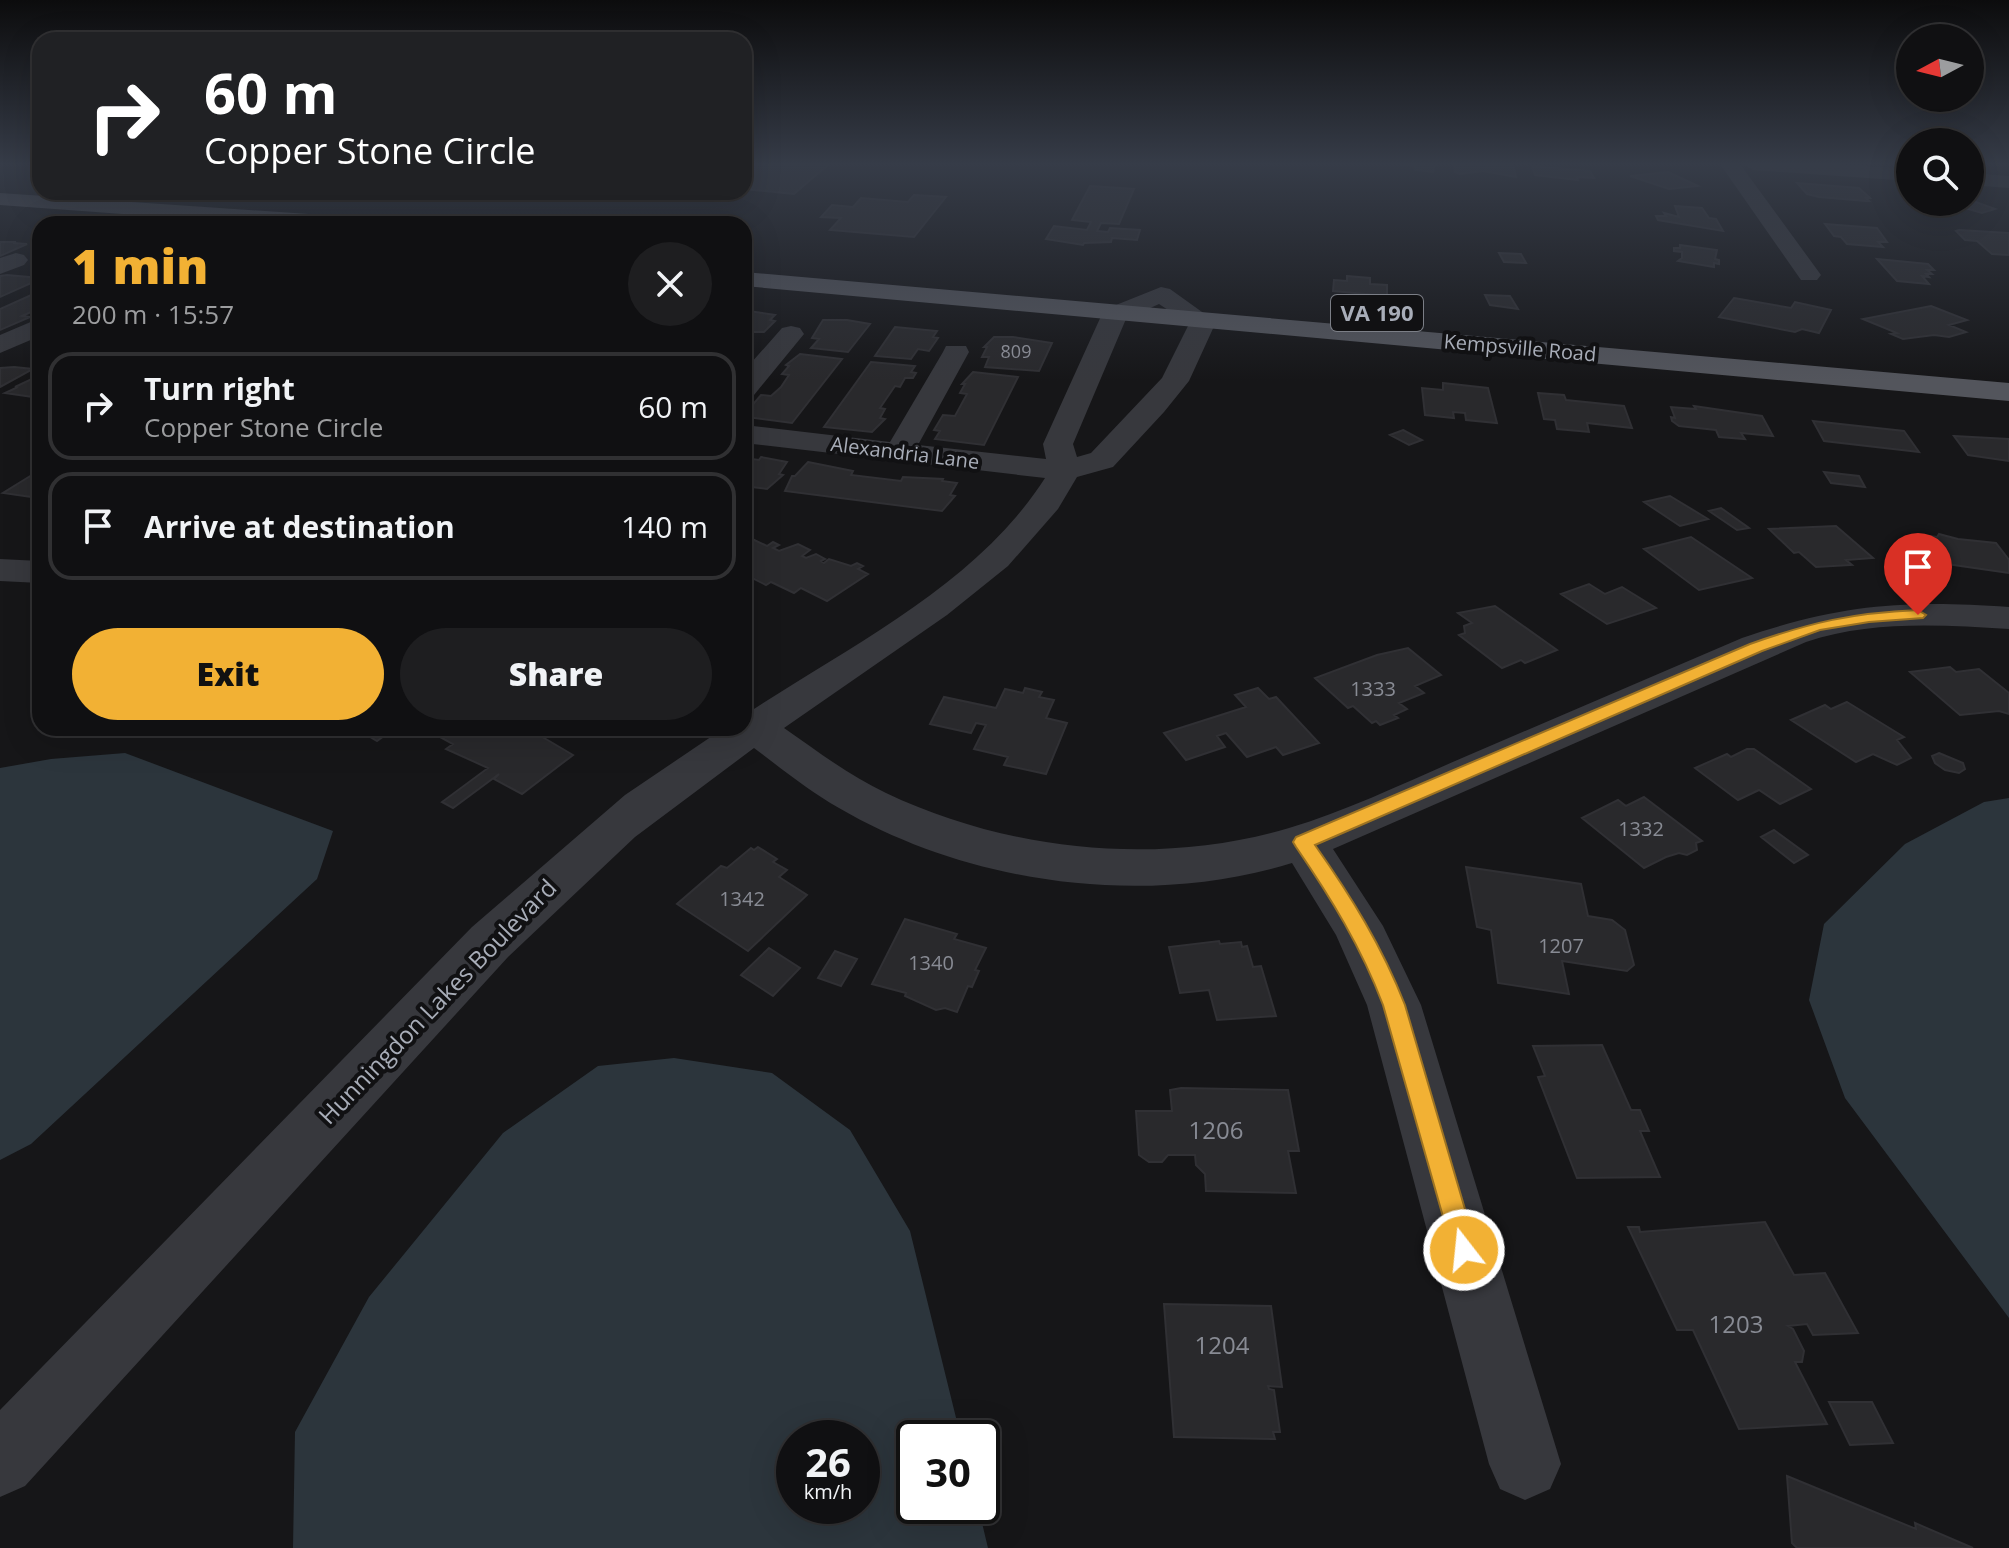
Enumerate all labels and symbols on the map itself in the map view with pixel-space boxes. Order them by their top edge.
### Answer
north arrow [1896,24,1984,112]
road number: VA 190 [1331,295,1423,331]
street label: Kempsville Road [1443,327,1597,368]
house number: 809 [1001,339,1031,363]
street label: Alexandria Lane [829,430,981,475]
pin [1884,533,1952,615]
house number: 1333 [1350,675,1396,702]
house number: 1332 [1618,815,1664,842]
street label: Hunningdon Lakes Boulevard [311,871,563,1131]
house number: 1342 [719,885,765,912]
house number: 1207 [1538,932,1584,959]
house number: 1340 [908,949,954,976]
house number: 1206 [1189,1113,1243,1146]
position arrow [1422,1208,1506,1292]
house number: 1203 [1709,1307,1763,1340]
house number: 1204 [1195,1328,1250,1361]
speed limit sign: 30 [896,1420,1000,1524]

